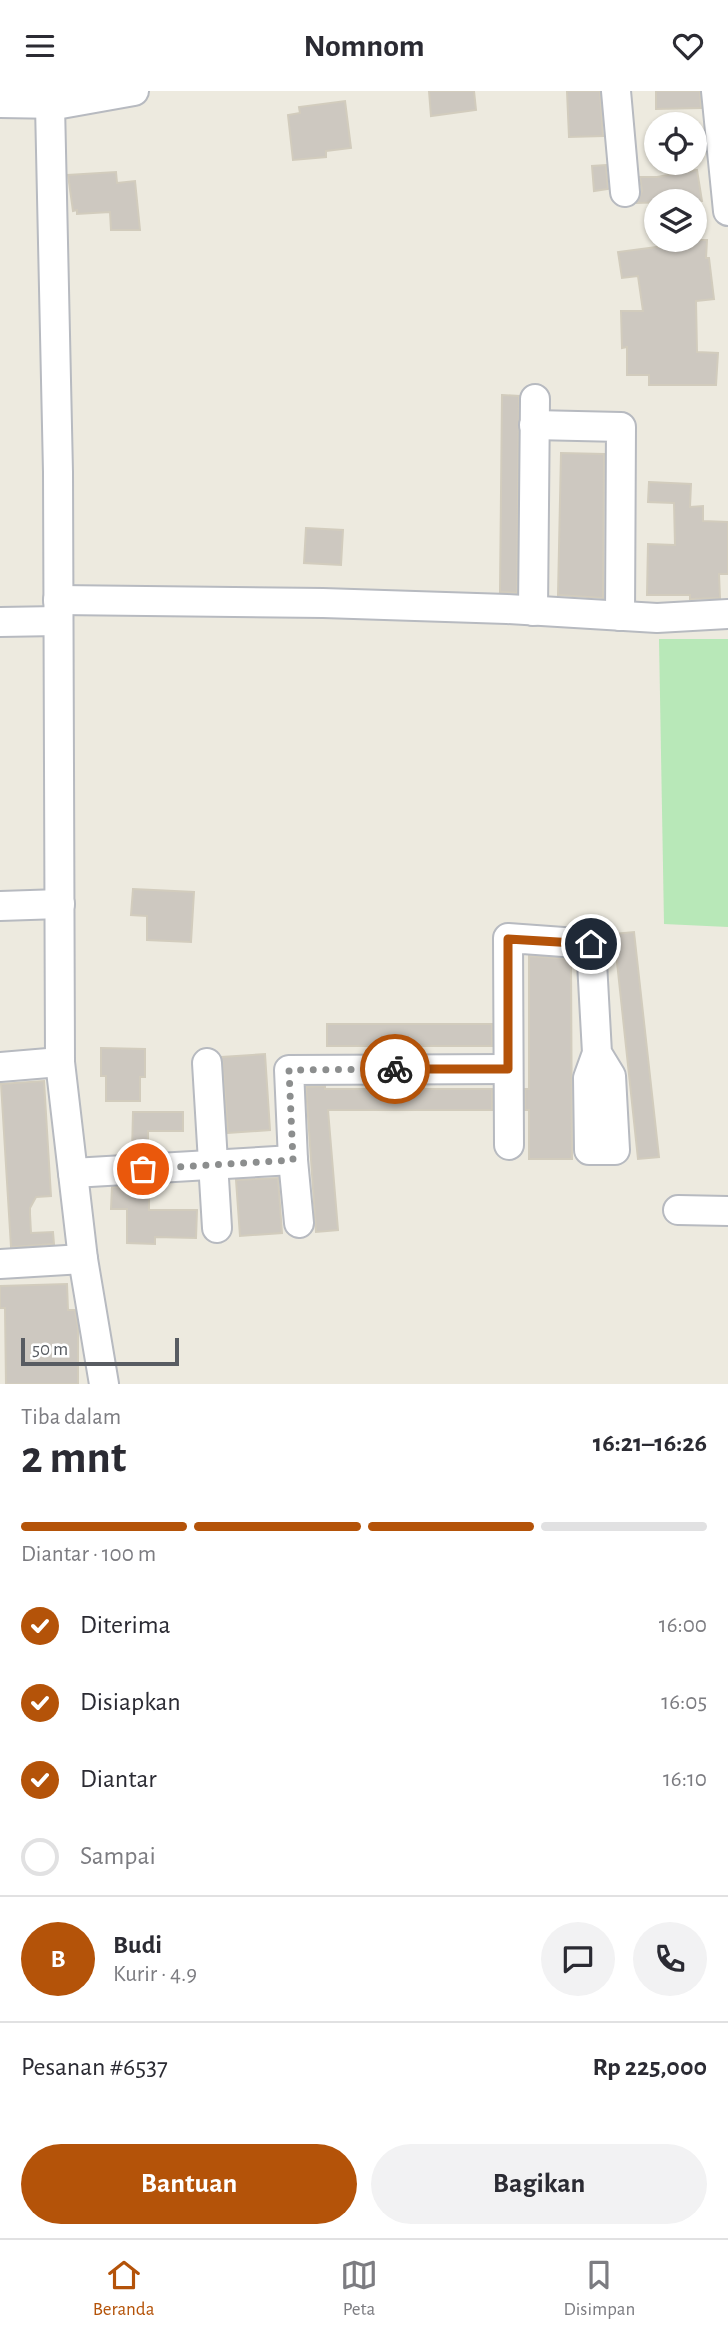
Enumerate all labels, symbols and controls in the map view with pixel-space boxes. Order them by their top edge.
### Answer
icon: menu [21,27,59,65]
icon: heart [669,27,707,65]
text: Nomnom [303,30,425,62]
map controls [644,112,707,252]
button: locate [644,112,707,175]
button: layers [644,189,707,252]
pin [561,914,621,974]
icon: home [572,925,610,963]
courier [360,1034,430,1104]
icon: bike [376,1050,414,1088]
pin [113,1139,173,1199]
icon: bag [124,1150,162,1188]
scale bar [21,1335,178,1367]
text: 50 m [32,1340,68,1359]
text: Tiba dalam [21,1406,121,1429]
text: 16:21–16:26 [593,1430,707,1456]
text: 2 mnt [21,1435,126,1481]
text: Diantar · 100 m [21,1543,156,1566]
icon: check [21,1607,59,1645]
text: Diterima [80,1612,171,1638]
text: 16:00 [659,1614,707,1637]
icon: check [21,1684,59,1722]
text: Disiapkan [80,1689,181,1715]
text: 16:05 [661,1691,707,1714]
icon: check [21,1761,59,1799]
text: Diantar [80,1766,157,1792]
text: 16:10 [663,1768,707,1791]
text: Sampai [80,1843,156,1869]
button: chat [541,1922,615,1996]
button: phone [633,1922,707,1996]
text: Budi [113,1932,162,1958]
text: B [50,1946,66,1972]
text: Kurir · 4.9 [113,1963,197,1986]
text: Pesanan #6537 [21,2054,168,2080]
text: Rp 225,000 [592,2054,707,2080]
button: Bantuan [21,2144,357,2224]
button: Bagikan [371,2144,707,2224]
tab: Beranda [93,2256,154,2321]
tab: Peta [340,2256,378,2321]
tab: Disimpan [563,2256,635,2321]

